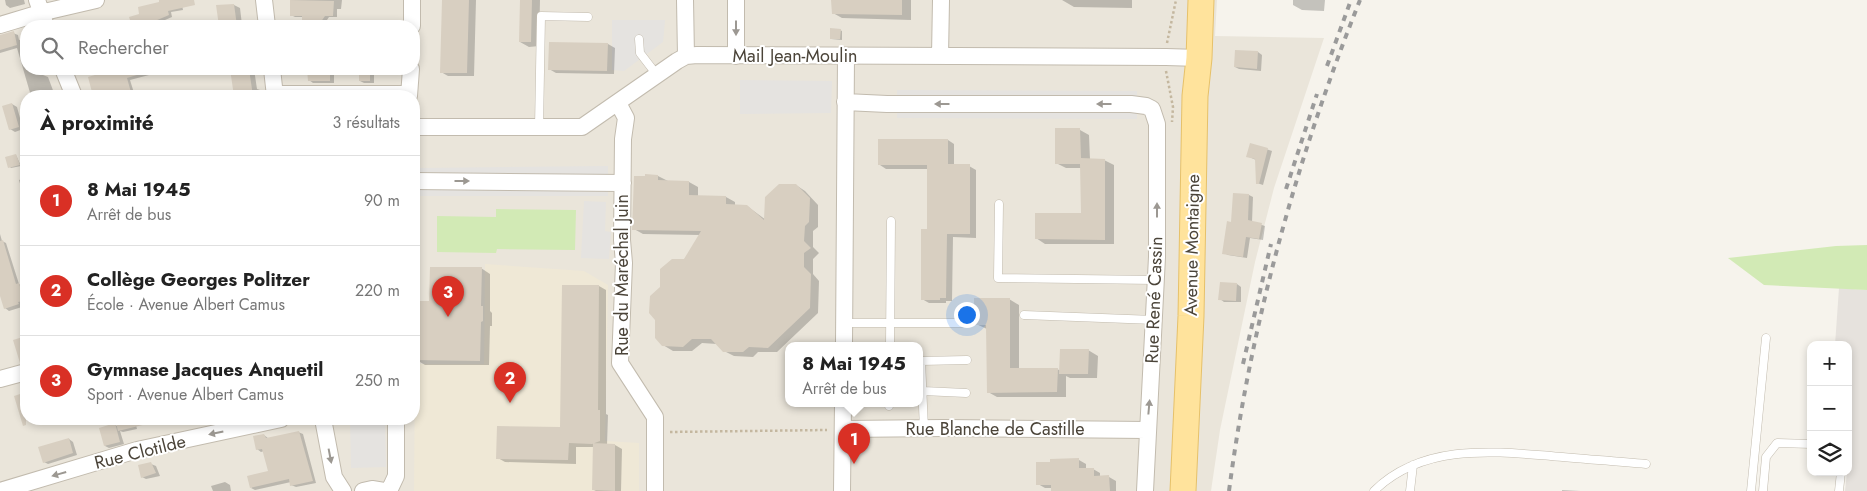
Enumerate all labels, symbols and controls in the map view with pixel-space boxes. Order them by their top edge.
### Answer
search box [20,20,420,75]
one-way arrow [732,20,740,36]
icon: search [38,34,66,62]
text: Rechercher [78,34,169,61]
street label: Mail Jean-Moulin [732,43,858,69]
one-way arrow [934,100,950,108]
one-way arrow [1096,100,1112,108]
text: À proximité [40,108,154,138]
text: 3 résultats [333,111,400,134]
street label: Avenue Montaigne [1178,174,1206,316]
text: 8 Mai 1945 [87,176,191,203]
one-way arrow [455,177,471,185]
text: 1 [52,189,60,212]
text: 90 m [364,189,400,212]
street label: Rue du Maréchal Juin [609,194,635,356]
one-way arrow [1153,202,1161,218]
text: Arrêt de bus [87,203,171,226]
street label: Rue René Cassin [1139,236,1169,364]
text: Collège Georges Politzer [87,266,310,293]
pin: 3 [432,276,464,317]
text: 2 [51,279,61,302]
text: 220 m [355,279,400,302]
text: École · Avenue Albert Camus [87,293,285,316]
your location [954,302,980,328]
map controls [1807,341,1852,476]
button: + [1807,341,1852,386]
popup [785,342,923,407]
text: 8 Mai 1945 [802,350,906,377]
text: Gymnase Jacques Anquetil [87,356,323,383]
pin: 2 [494,362,526,403]
text: 3 [51,369,61,392]
text: 250 m [355,369,400,392]
text: Arrêt de bus [802,377,886,400]
text: Sport · Avenue Albert Camus [87,383,284,406]
button: − [1807,386,1852,431]
one-way arrow [1146,399,1154,415]
street label: Rue Blanche de Castille [906,416,1084,442]
pin: 1 [838,423,870,464]
street label: Rue Clotilde [92,428,188,476]
one-way arrow [209,429,224,437]
button: layers [1807,431,1852,476]
one-way arrow [326,449,334,464]
one-way arrow [51,470,66,478]

